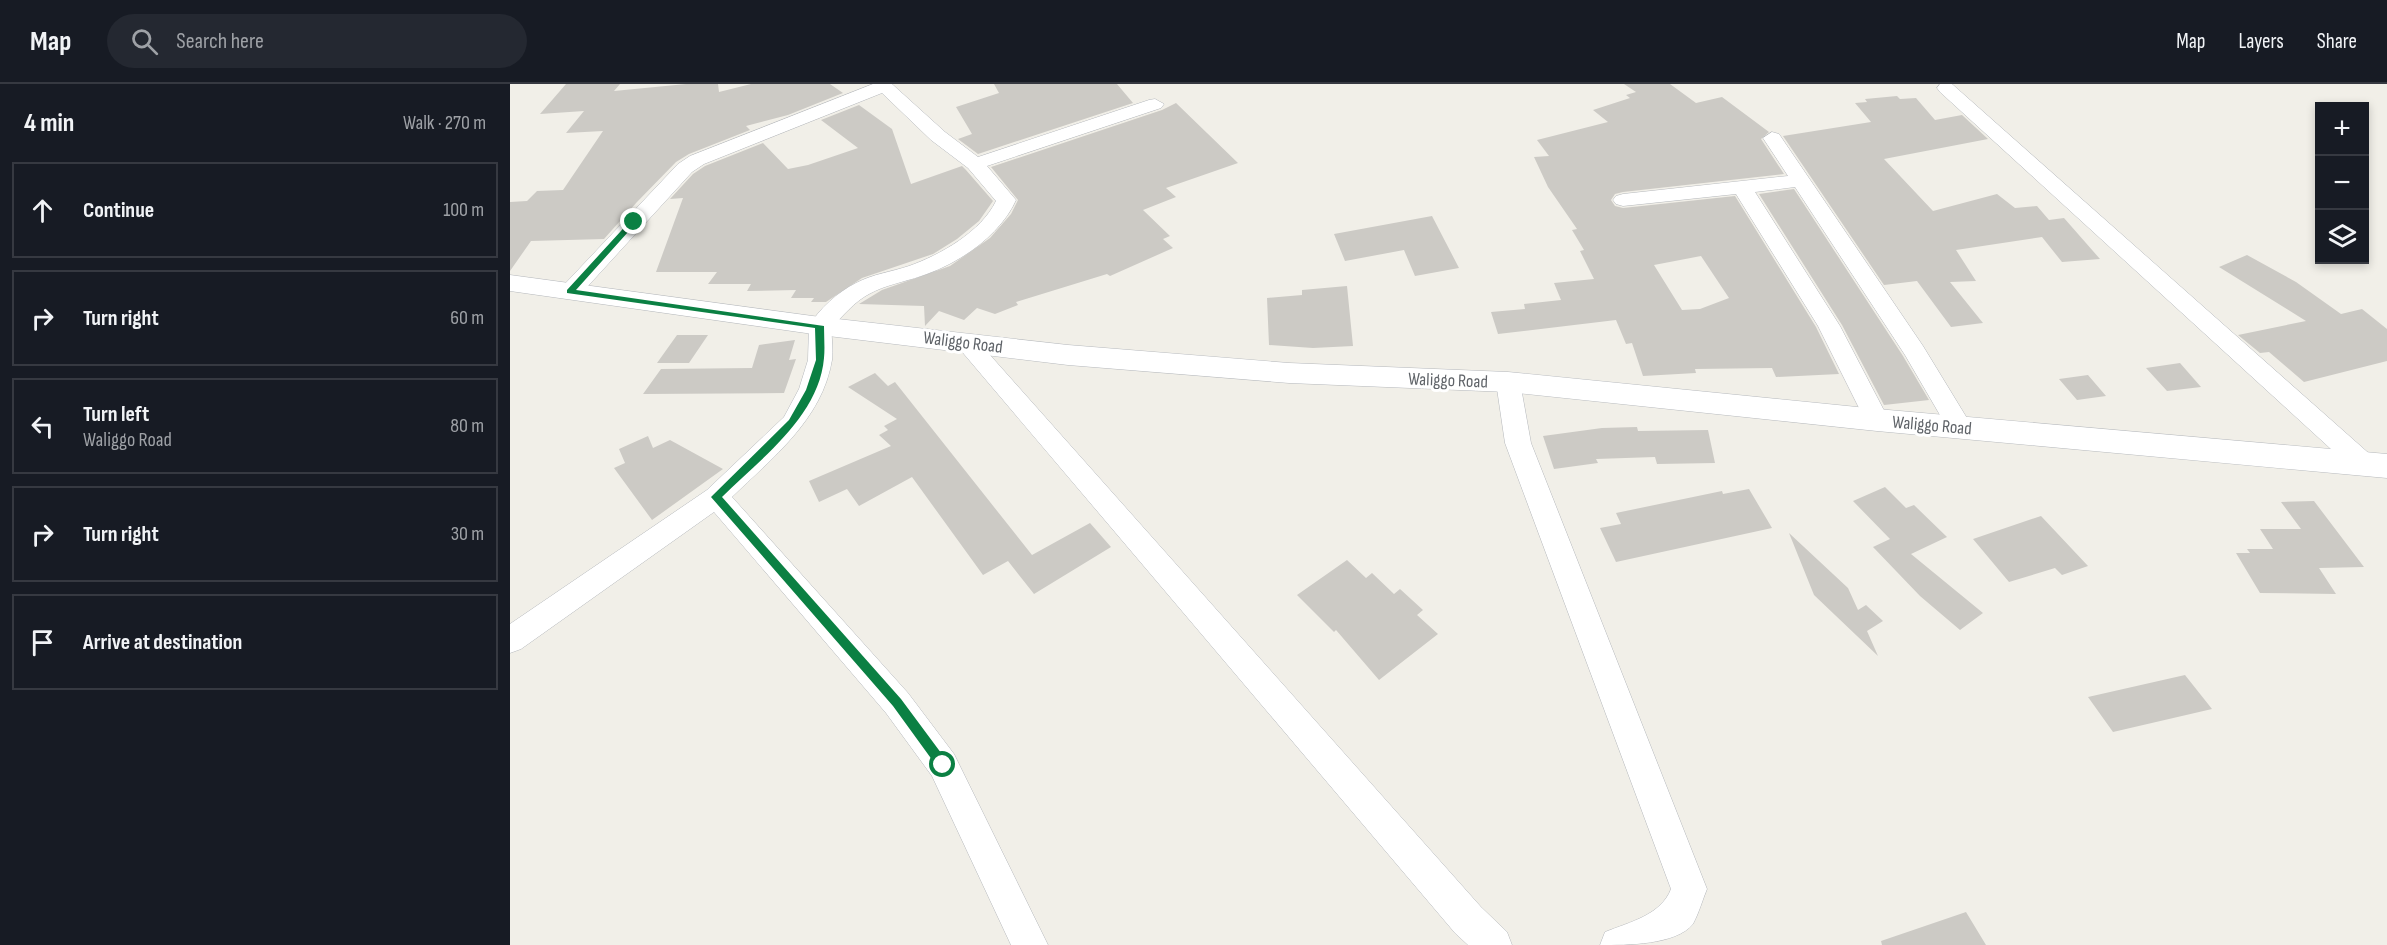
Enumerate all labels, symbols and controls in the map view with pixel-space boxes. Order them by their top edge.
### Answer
search box [107,14,527,68]
text: Map [30,25,71,58]
icon: search [128,25,161,58]
text: Search here [176,28,264,55]
text: Map [2176,29,2205,54]
text: Layers [2238,29,2284,54]
text: Share [2317,29,2357,54]
map controls [2315,102,2369,264]
button: + [2315,102,2369,156]
text: 4 min [24,108,74,139]
text: Walk · 270 m [403,111,486,135]
button: − [2315,156,2369,210]
icon: ahead [26,194,59,227]
text: Continue [83,197,154,224]
text: 100 m [443,198,484,222]
route end [620,208,646,234]
button: layers [2315,210,2369,264]
icon: right [26,302,59,335]
text: Turn right [83,305,159,332]
text: 60 m [450,306,484,330]
street label: Waliggo Road [922,327,1004,358]
street label: Waliggo Road [1408,369,1488,392]
text: Turn left [83,401,149,428]
icon: left [26,410,59,443]
street label: Waliggo Road [1891,412,1973,439]
text: 80 m [450,414,484,438]
text: Waliggo Road [83,428,172,452]
icon: right [26,518,59,551]
text: Turn right [83,521,159,548]
text: 30 m [451,522,484,546]
icon: arrive [26,626,59,659]
text: Arrive at destination [83,629,242,656]
route start [929,751,955,777]

